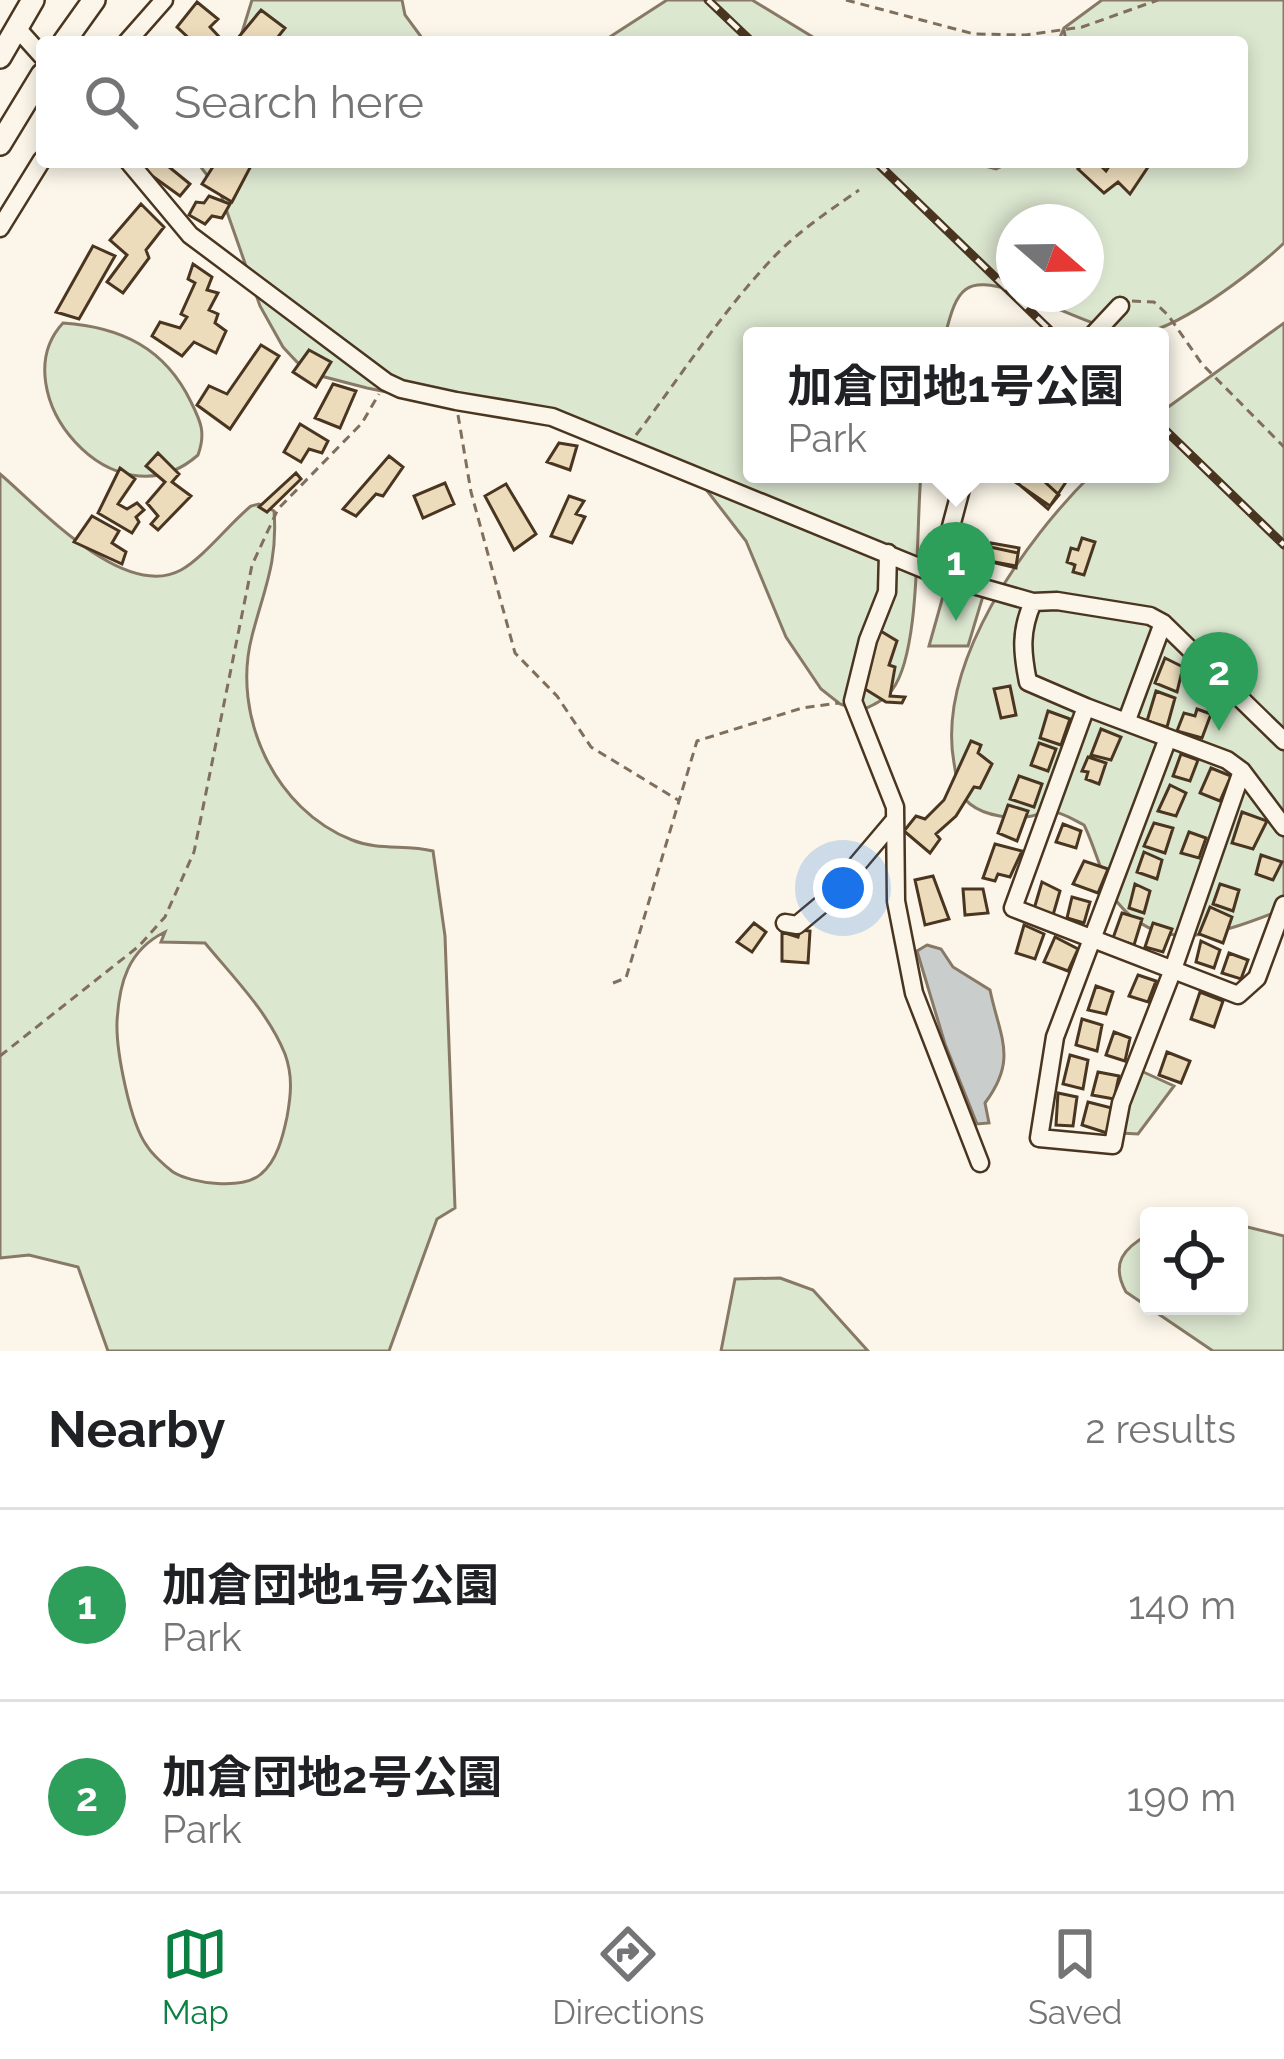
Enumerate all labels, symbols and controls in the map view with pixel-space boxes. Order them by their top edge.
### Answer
search box [36,36,1248,168]
icon: search [78,69,144,135]
text: Search here [174,76,424,129]
north arrow [996,204,1104,312]
popup [743,327,1169,483]
text: 加倉団地1号公園 [787,360,1125,413]
text: Park [787,415,867,461]
pin: 1 [917,522,995,621]
pin: 2 [1180,632,1258,731]
your location [813,858,873,918]
map controls [1140,1207,1248,1315]
button: locate [1140,1207,1248,1315]
text: Nearby [48,1399,225,1459]
text: 2 results [1085,1406,1236,1452]
text: 加倉団地1号公園 [162,1559,499,1612]
text: 1 [77,1582,97,1628]
text: 140 m [1128,1582,1236,1628]
text: Park [162,1614,242,1660]
text: 加倉団地2号公園 [162,1751,502,1804]
text: 2 [76,1774,98,1820]
text: 190 m [1127,1774,1236,1820]
text: Park [162,1806,242,1852]
tab: Map [162,1921,229,2032]
tab: Directions [552,1921,705,2032]
tab: Saved [1028,1921,1122,2032]

